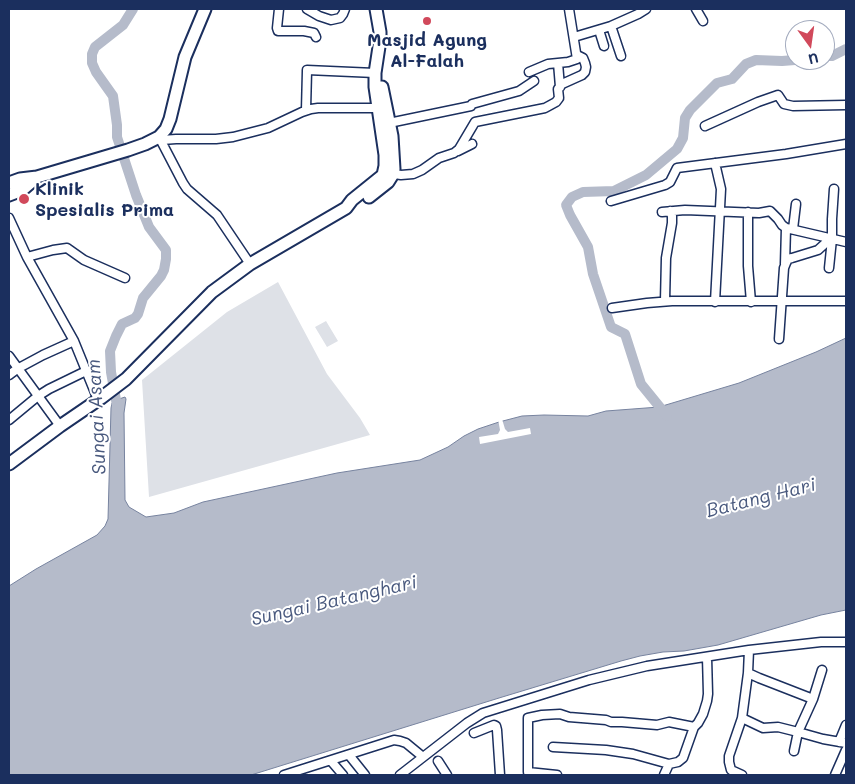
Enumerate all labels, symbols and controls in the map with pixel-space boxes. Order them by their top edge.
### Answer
marker: Masjid Agung Al-Falah [421,15,433,27]
north arrow [785,20,835,70]
place label: Masjid Agung Al-Falah [367,29,487,72]
text: U [806,49,821,69]
place label: Klinik Spesialis Prima [35,178,174,220]
marker: Klinik Spesialis Prima [17,192,31,206]
water label: Sungai Asam [83,359,111,475]
water label: Batang Hari [704,473,818,523]
water label: Sungai Batanghari [249,571,419,631]

